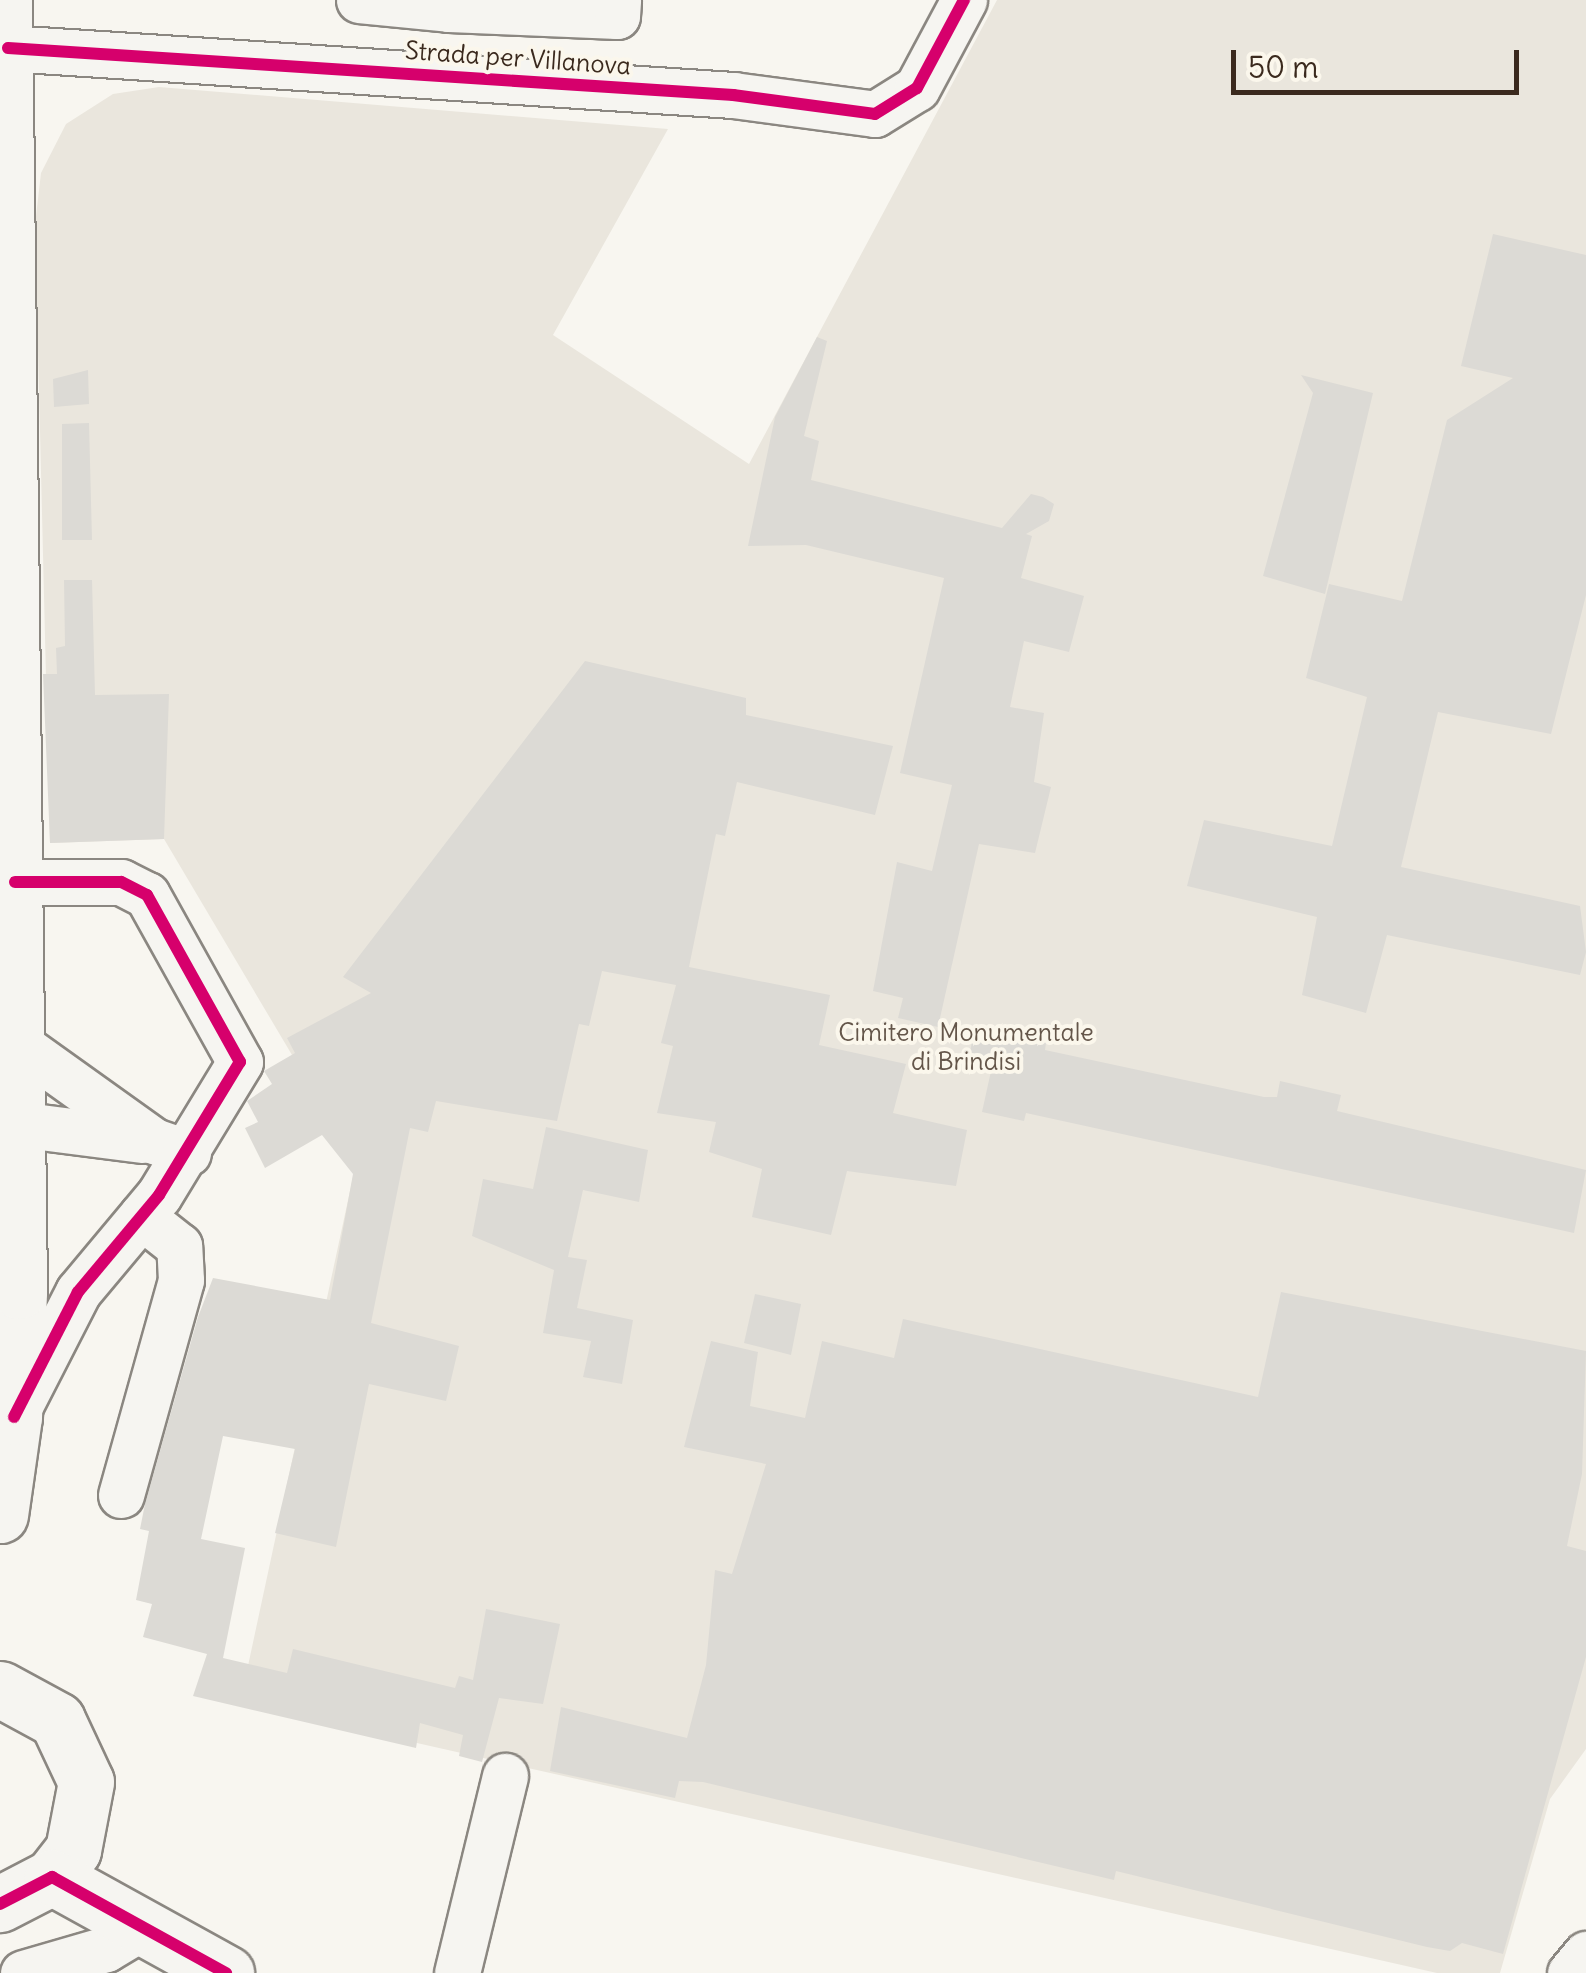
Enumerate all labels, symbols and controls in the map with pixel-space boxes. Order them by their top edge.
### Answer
scale bar [1236,30,1524,92]
street label: Strada per Villanova [404,35,632,81]
text: 50 m [1248,48,1318,86]
park label: Cimitero Monumentale di Brindisi [838,1018,1094,1077]

